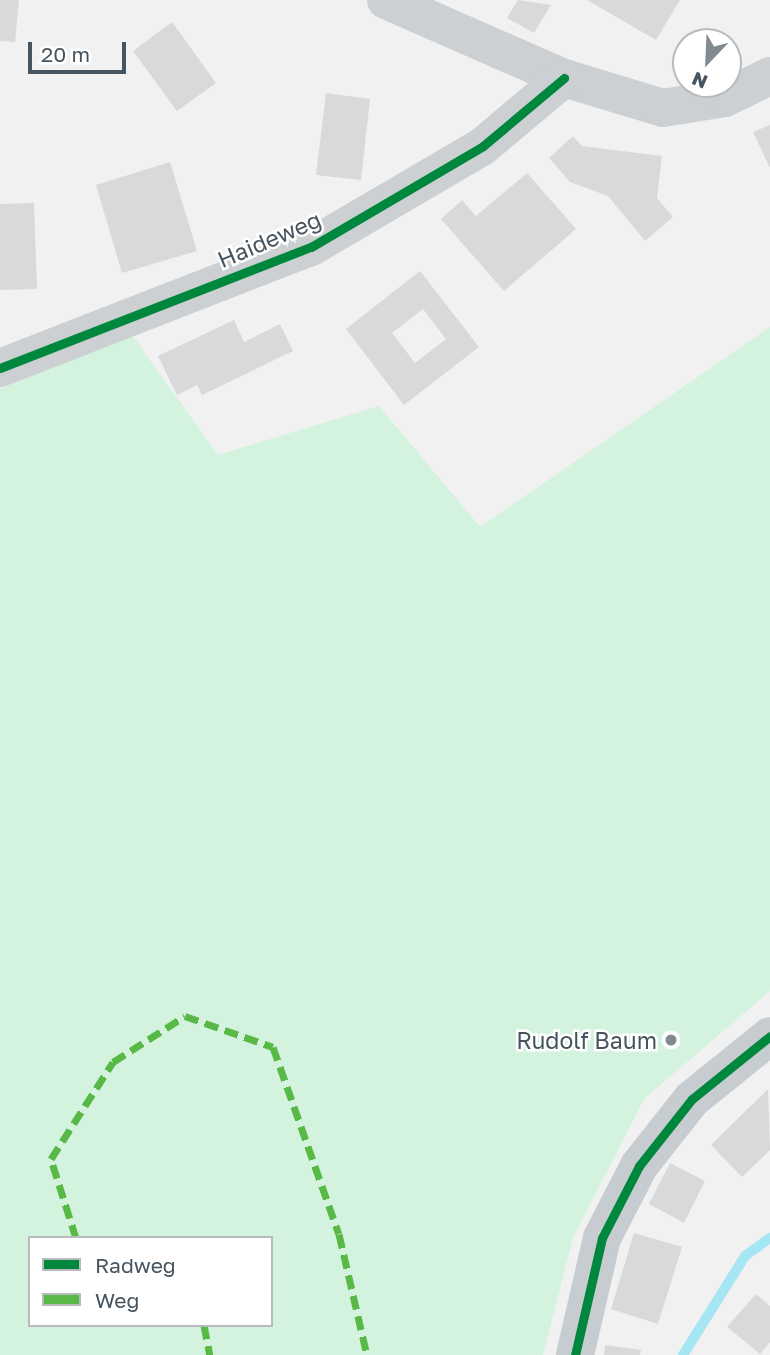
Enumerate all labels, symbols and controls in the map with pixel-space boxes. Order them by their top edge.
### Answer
scale bar [32,28,130,72]
north arrow [672,28,742,98]
text: 20 m [41,41,90,67]
text: N [688,68,711,94]
street label: Haideweg [213,205,325,273]
place label: Rudolf Baum [516,1026,657,1054]
marker: Rudolf Baum [663,1032,679,1048]
legend [28,1236,273,1327]
text: Radweg [95,1252,176,1278]
text: Weg [95,1287,139,1313]

